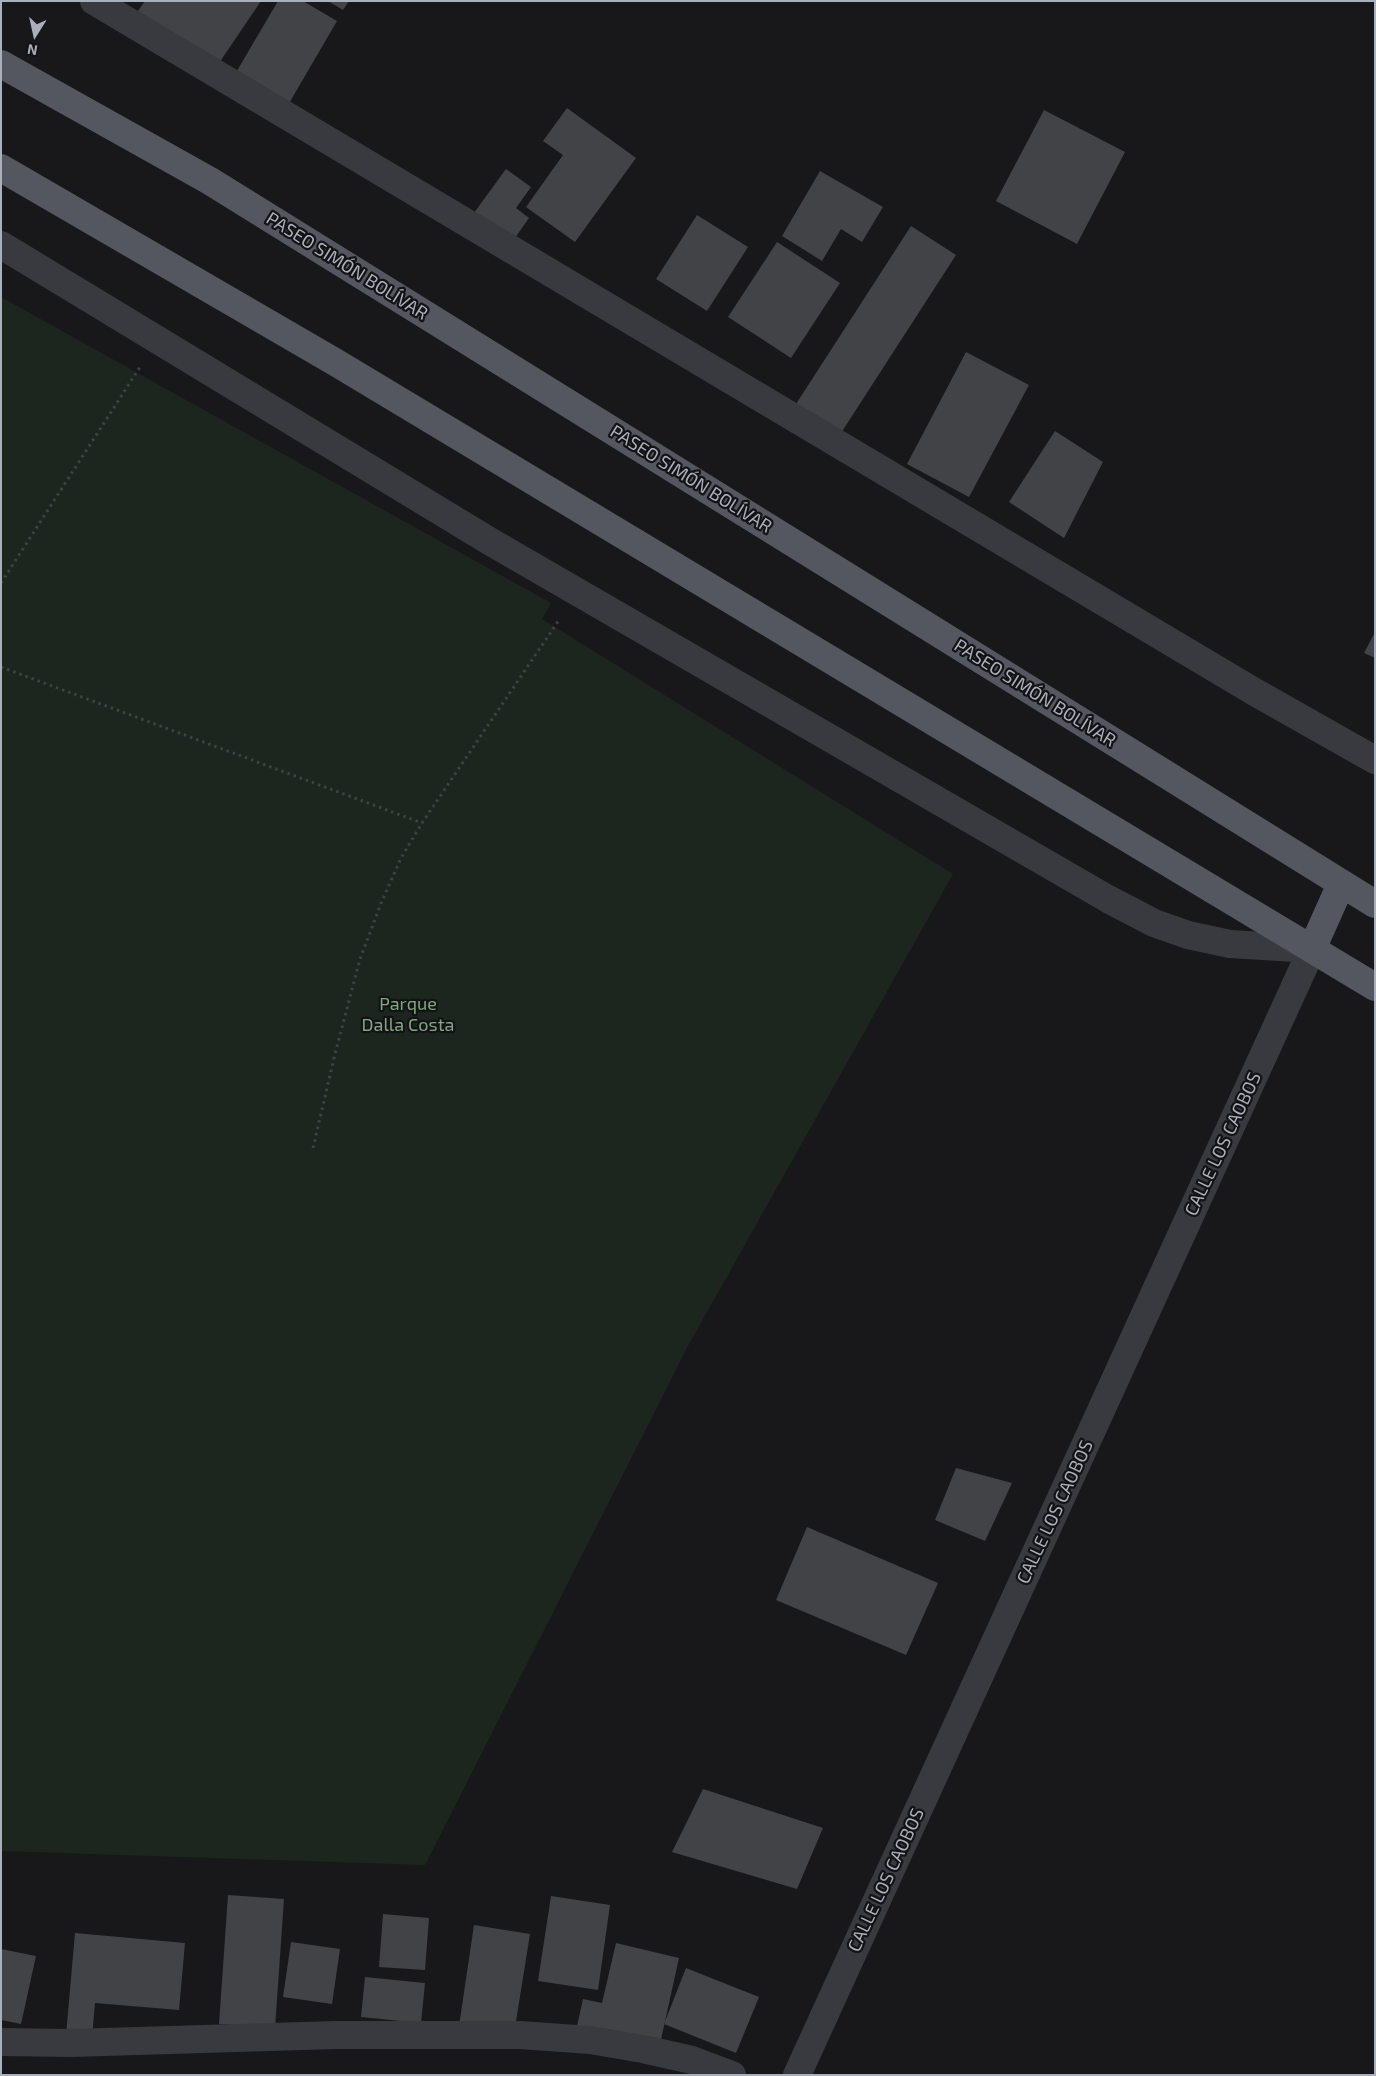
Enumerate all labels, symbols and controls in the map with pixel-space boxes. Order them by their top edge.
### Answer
north arrow [10,10,60,60]
text: N [26,41,39,60]
street label: PASEO SIMÓN BOLÍVAR [262,207,432,325]
street label: PASEO SIMÓN BOLÍVAR [606,420,776,538]
street label: PASEO SIMÓN BOLÍVAR [950,634,1120,752]
park label: Parque Dalla Costa [362,993,454,1036]
street label: CALLE LOS CAOBOS [1180,1069,1266,1219]
street label: CALLE LOS CAOBOS [1012,1437,1098,1587]
street label: CALLE LOS CAOBOS [843,1805,929,1955]

